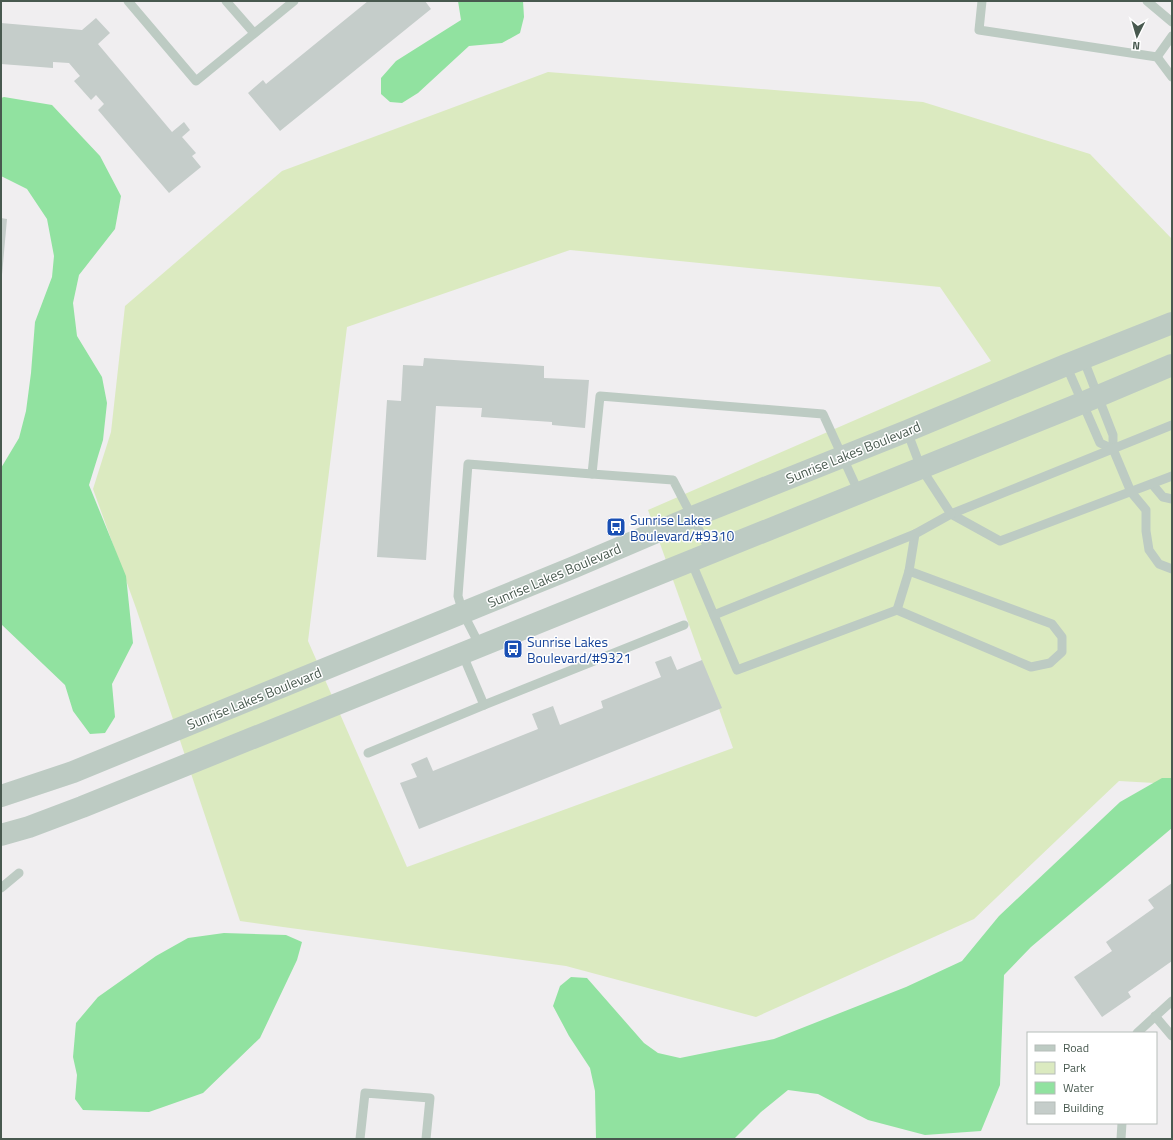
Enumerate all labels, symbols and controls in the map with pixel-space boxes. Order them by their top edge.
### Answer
north arrow [1117,16,1157,56]
text: N [1132,38,1141,54]
street label: Sunrise Lakes Boulevard [783,415,923,489]
place label: Sunrise Lakes Boulevard/#9310 [630,509,734,546]
bus stop icon: Sunrise Lakes Boulevard/#9310 [605,516,627,538]
street label: Sunrise Lakes Boulevard [484,537,624,613]
place label: Sunrise Lakes Boulevard/#9321 [527,631,631,668]
bus stop icon: Sunrise Lakes Boulevard/#9321 [502,638,524,660]
street label: Sunrise Lakes Boulevard [184,661,324,735]
legend [1027,1032,1157,1124]
text: Road [1063,1038,1089,1057]
text: Park [1063,1058,1086,1077]
text: Water [1063,1078,1094,1097]
text: Building [1063,1098,1104,1117]

